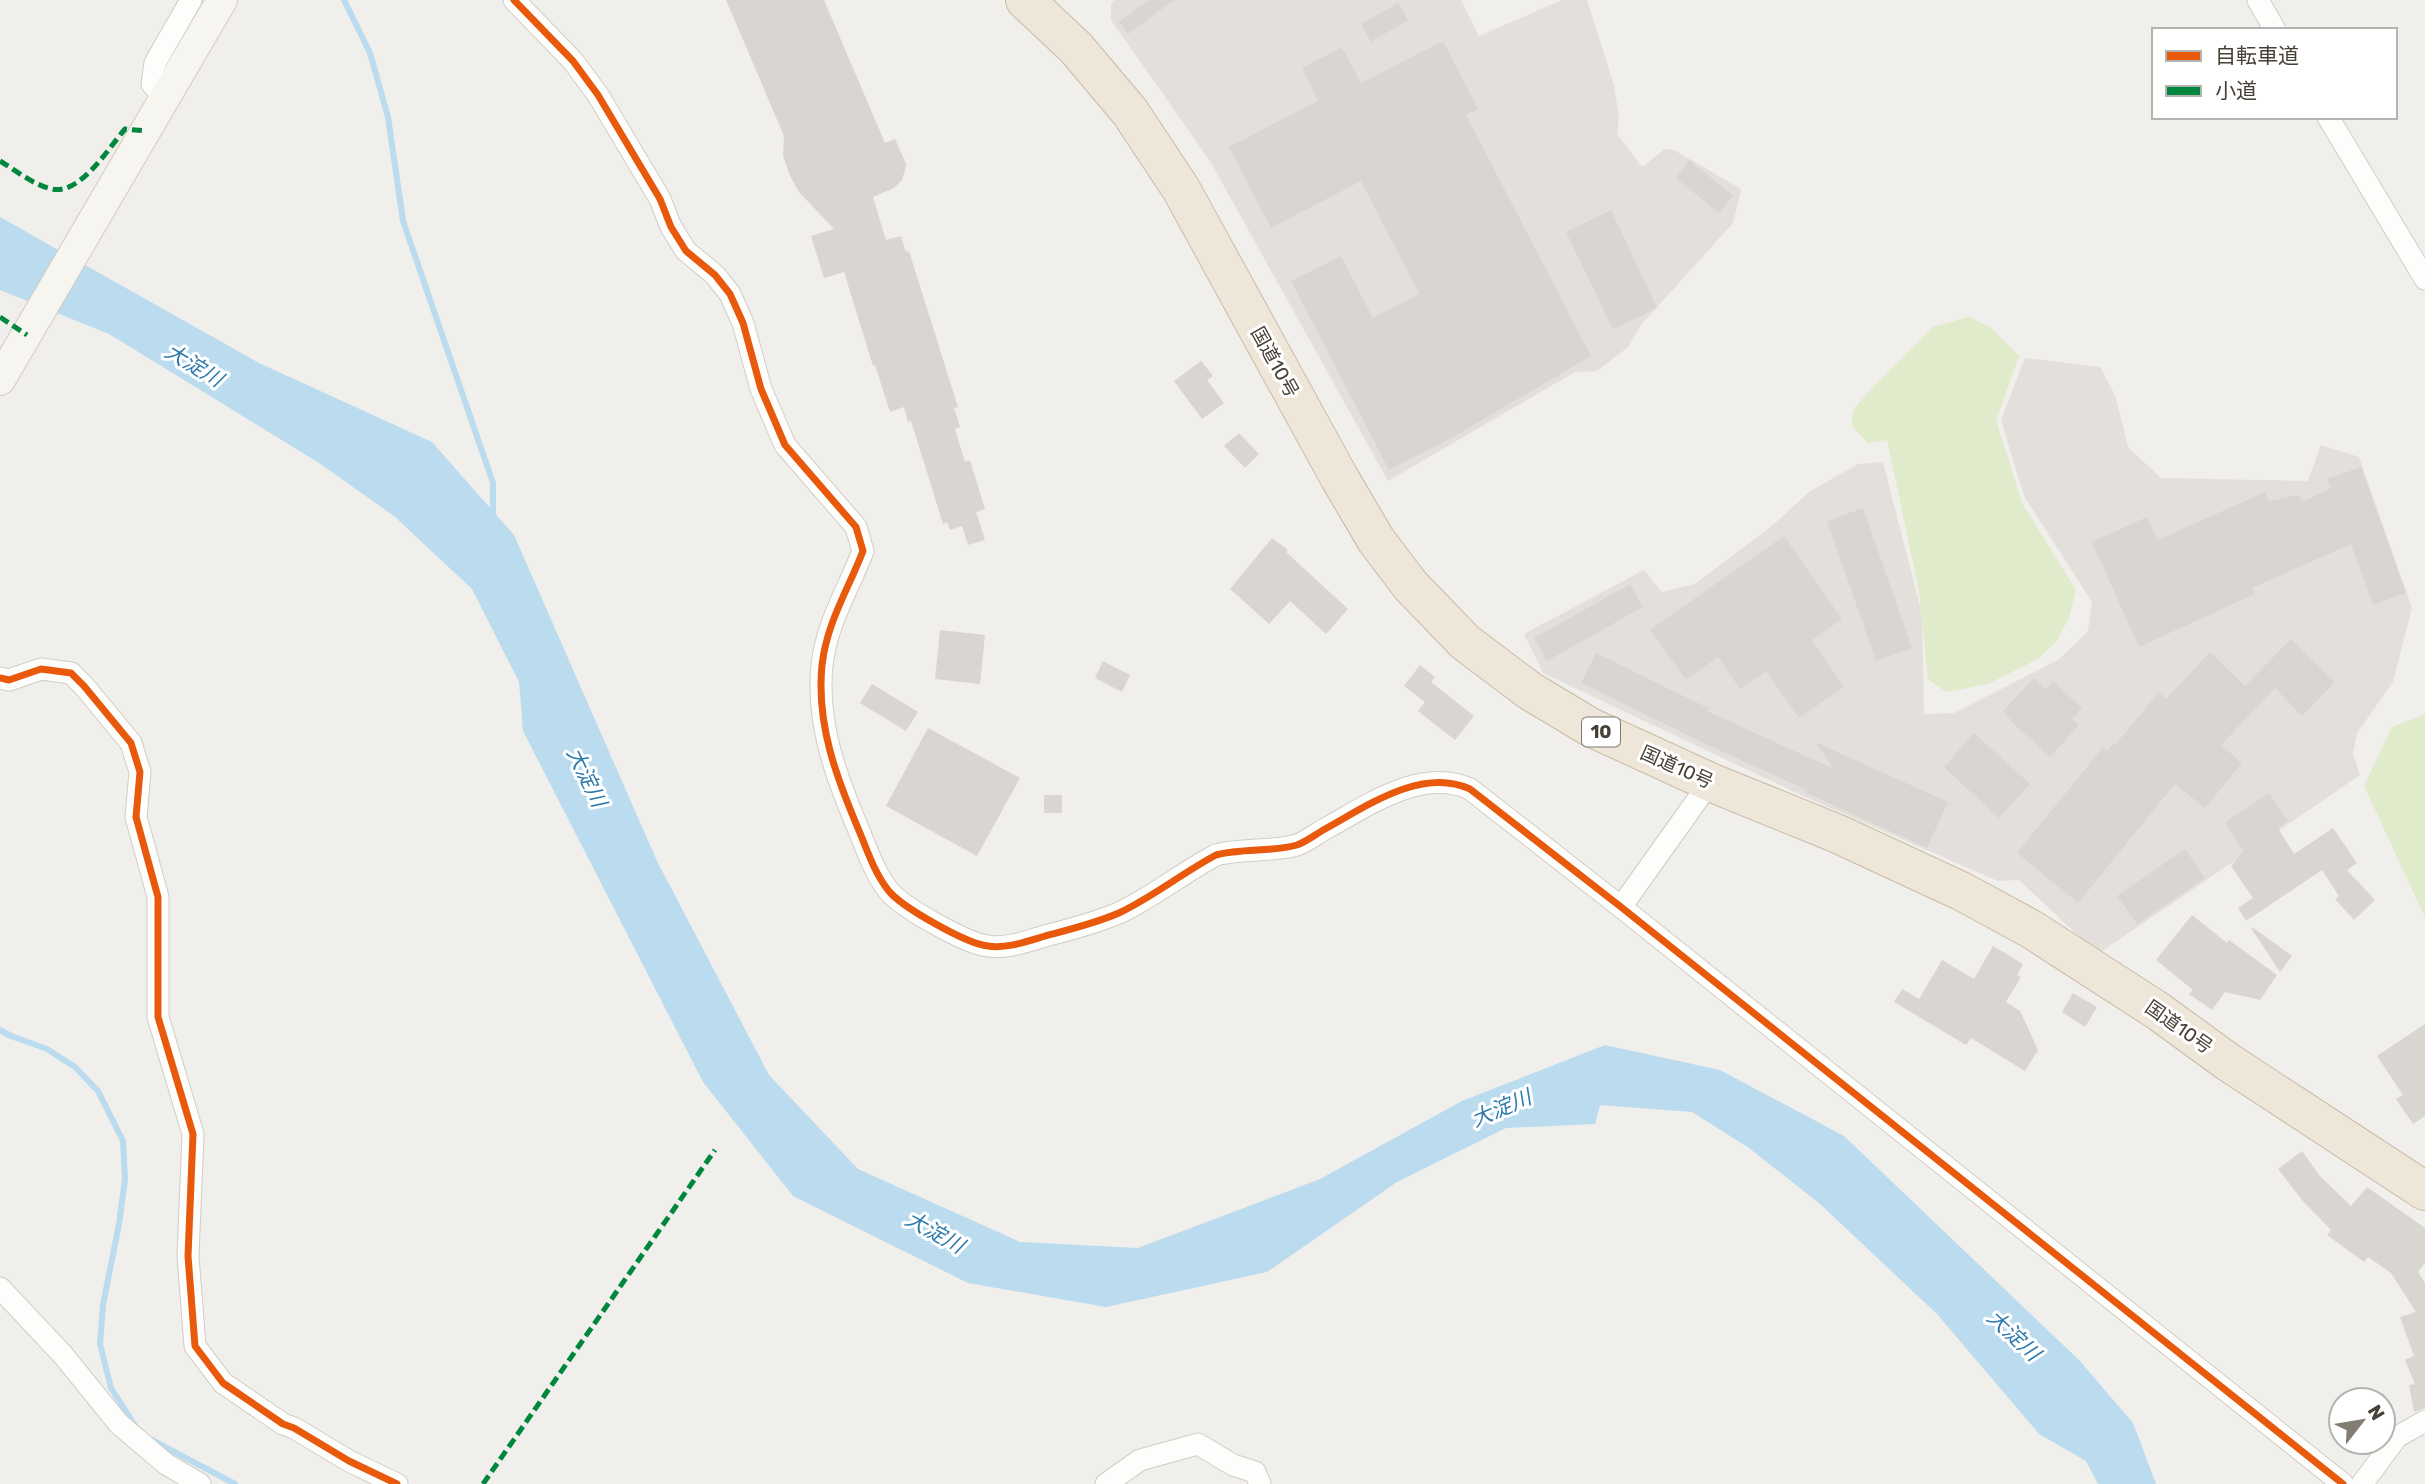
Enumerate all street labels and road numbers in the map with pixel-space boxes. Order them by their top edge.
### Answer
street label: 国道10号 [1246,323,1304,401]
road number: 10 [1582,718,1620,746]
street label: 国道10号 [1637,741,1717,793]
street label: 国道10号 [2141,995,2217,1059]

